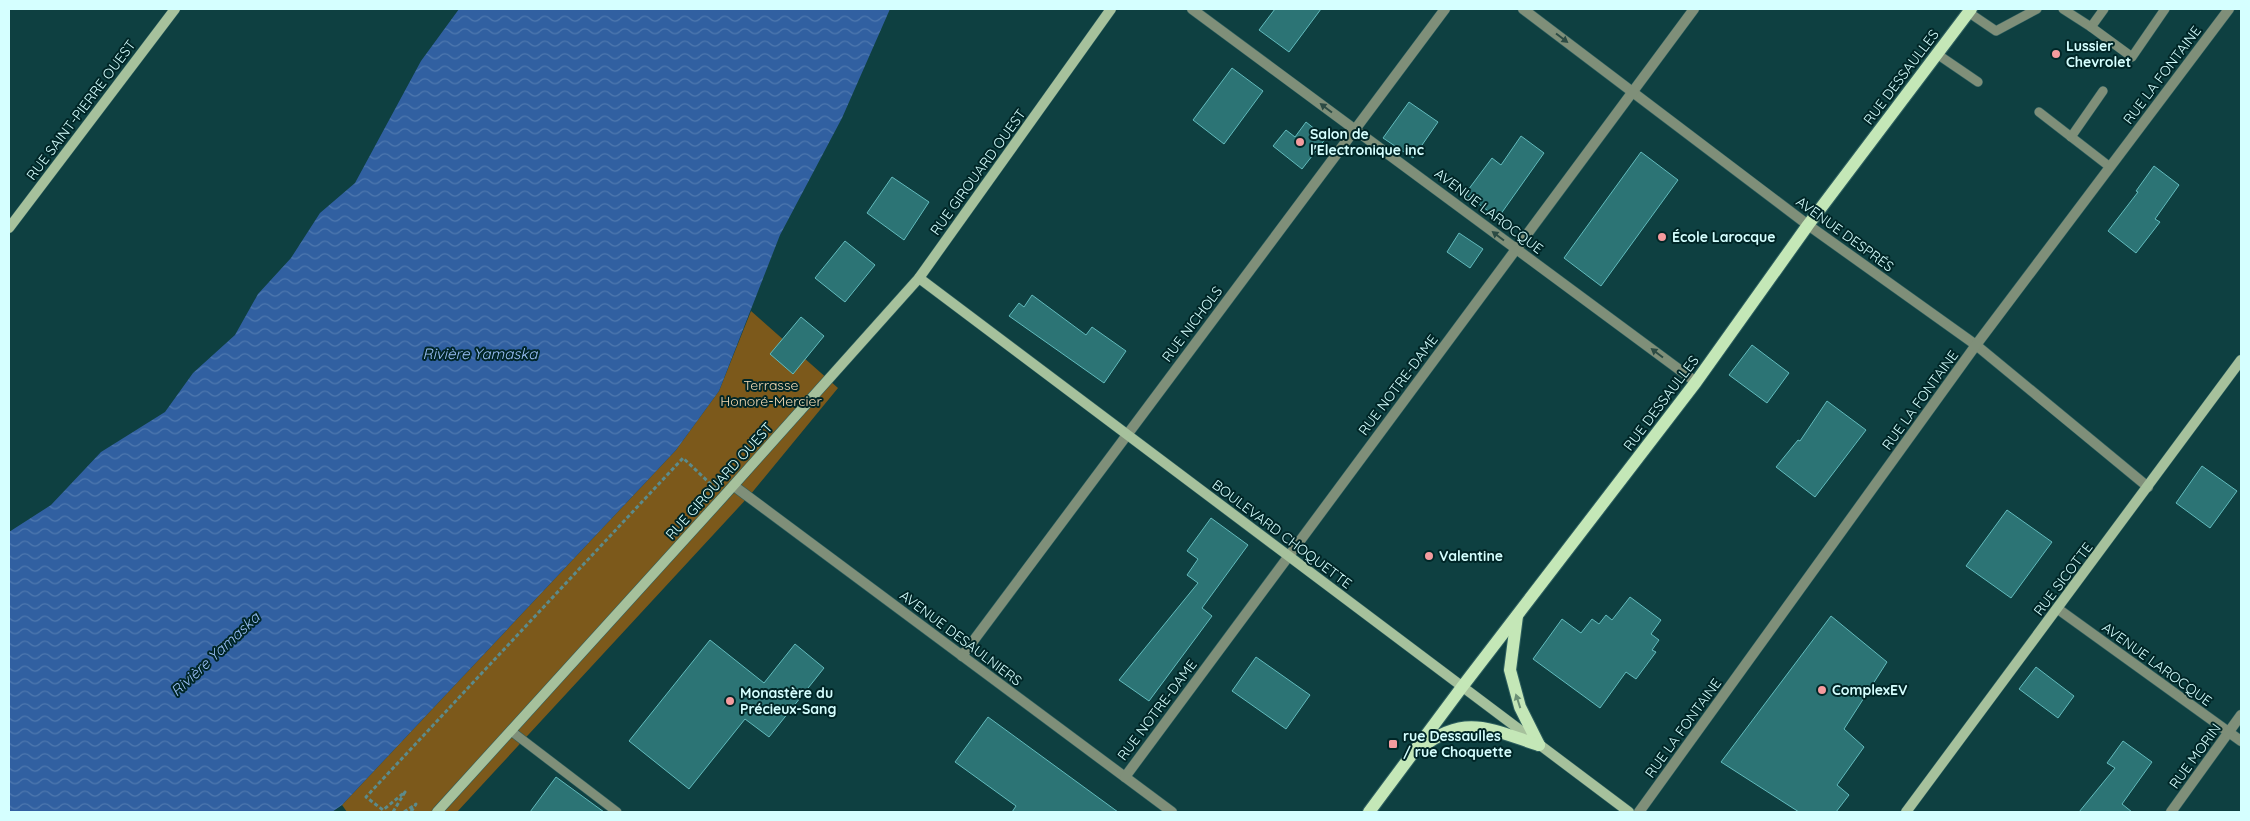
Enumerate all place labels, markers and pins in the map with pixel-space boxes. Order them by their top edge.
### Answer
place label: Lussier Chevrolet [2066,37,2131,71]
marker: Lussier Chevrolet [2050,48,2062,60]
place label: Salon de l'Electronique inc [1310,125,1424,159]
marker: Salon de l'Electronique inc [1294,136,1306,148]
place label: École Larocque [1672,228,1776,246]
marker: École Larocque [1656,231,1668,243]
place label: Valentine [1439,547,1503,565]
marker: Valentine [1423,550,1435,562]
place label: ComplexEV [1832,681,1908,699]
place label: Monastère du Précieux-Sang [740,684,836,718]
marker: ComplexEV [1816,684,1828,696]
marker: Monastère du Précieux-Sang [724,695,736,707]
place label: rue Dessaulles / rue Choquette [1403,727,1512,761]
marker: rue Dessaulles / rue Choquette [1387,738,1399,750]

